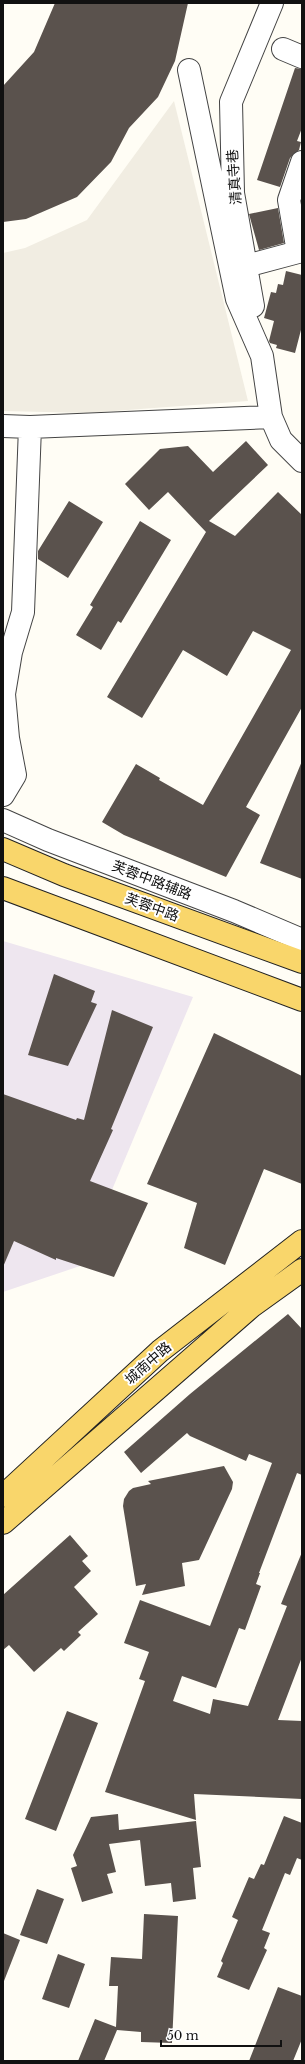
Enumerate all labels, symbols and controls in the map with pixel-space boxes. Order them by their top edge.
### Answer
street label: 清真寺巷 [223,148,245,206]
street label: 芙蓉中路辅路 [110,857,194,903]
street label: 芙蓉中路 [123,889,181,925]
street label: 城南中路 [121,1338,175,1388]
scale bar [161,2022,281,2048]
text: 50 m [167,2028,199,2043]

